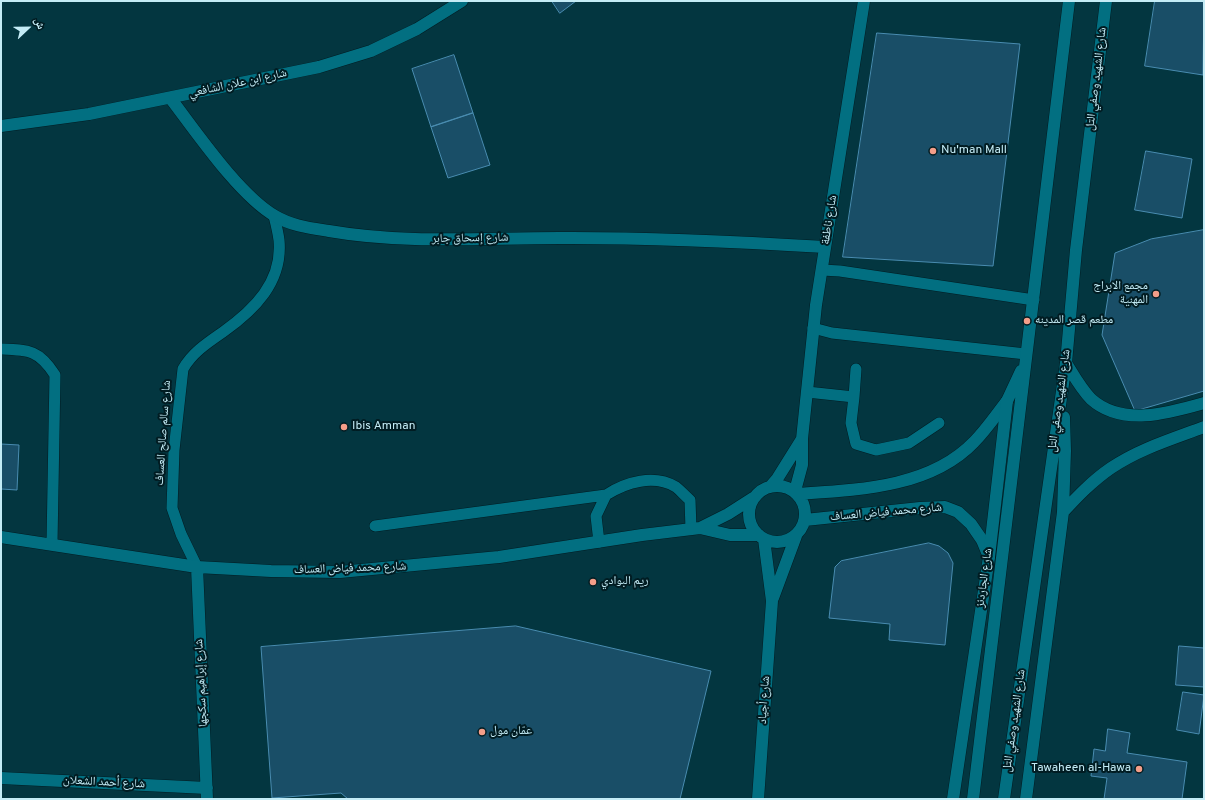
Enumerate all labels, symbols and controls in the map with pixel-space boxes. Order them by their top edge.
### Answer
north arrow [8,8,48,48]
text: ش [30,15,48,32]
street label: شارع الشهيد وصفي التل [1084,27,1110,131]
street label: شارع ابن علان الشافعي [188,67,288,101]
place label: Nu'man Mall [941,144,1007,158]
marker: Nu'man Mall [928,146,938,156]
street label: شارع ناطفة [819,194,841,246]
street label: شارع إسحاق جابر [431,231,509,247]
place label: مجمع الابراج المهنية [1093,280,1148,308]
marker: مجمع الابراج المهنية [1151,289,1161,299]
place label: مطعم قصر المدينه [1035,314,1113,328]
marker: مطعم قصر المدينه [1022,316,1032,326]
street label: شارع الشهيد وصفي التل [1046,349,1074,453]
street label: شارع سالم صالح العساف [153,380,175,486]
place label: Ibis Amman [352,420,416,434]
marker: Ibis Amman [339,422,349,432]
street label: شارع محمد فياض العساف [829,501,943,525]
street label: شارع الجاردنز [974,547,996,609]
street label: شارع محمد فياض العساف [294,560,406,578]
place label: ريم البوادي [601,575,649,589]
marker: ريم البوادي [588,577,598,587]
street label: شارع إبراهيم سكجها [193,639,211,727]
street label: شارع الشهيد وصفي التل [1001,669,1029,773]
street label: شارع أجياد [756,675,774,725]
place label: عمّان مول [490,725,532,739]
marker: عمّان مول [477,727,487,737]
place label: Tawaheen al-Hawa [1031,762,1131,776]
marker: Tawaheen al-Hawa [1134,764,1144,774]
street label: شارع أحمد الشعلان [63,774,145,792]

